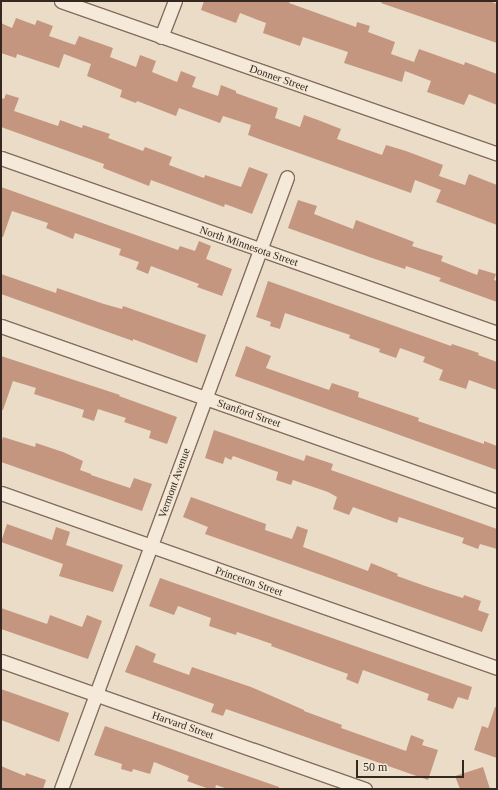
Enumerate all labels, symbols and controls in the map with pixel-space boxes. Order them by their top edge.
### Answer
street label: Donner Street [248,62,310,94]
street label: North Minnesota Street [198,223,300,269]
street label: Stanford Street [216,396,282,430]
street label: Vermont Avenue [155,446,193,520]
street label: Princeton Street [213,563,285,599]
street label: Harvard Street [150,708,216,742]
scale bar [358,752,466,778]
text: 50 m [363,760,387,774]

